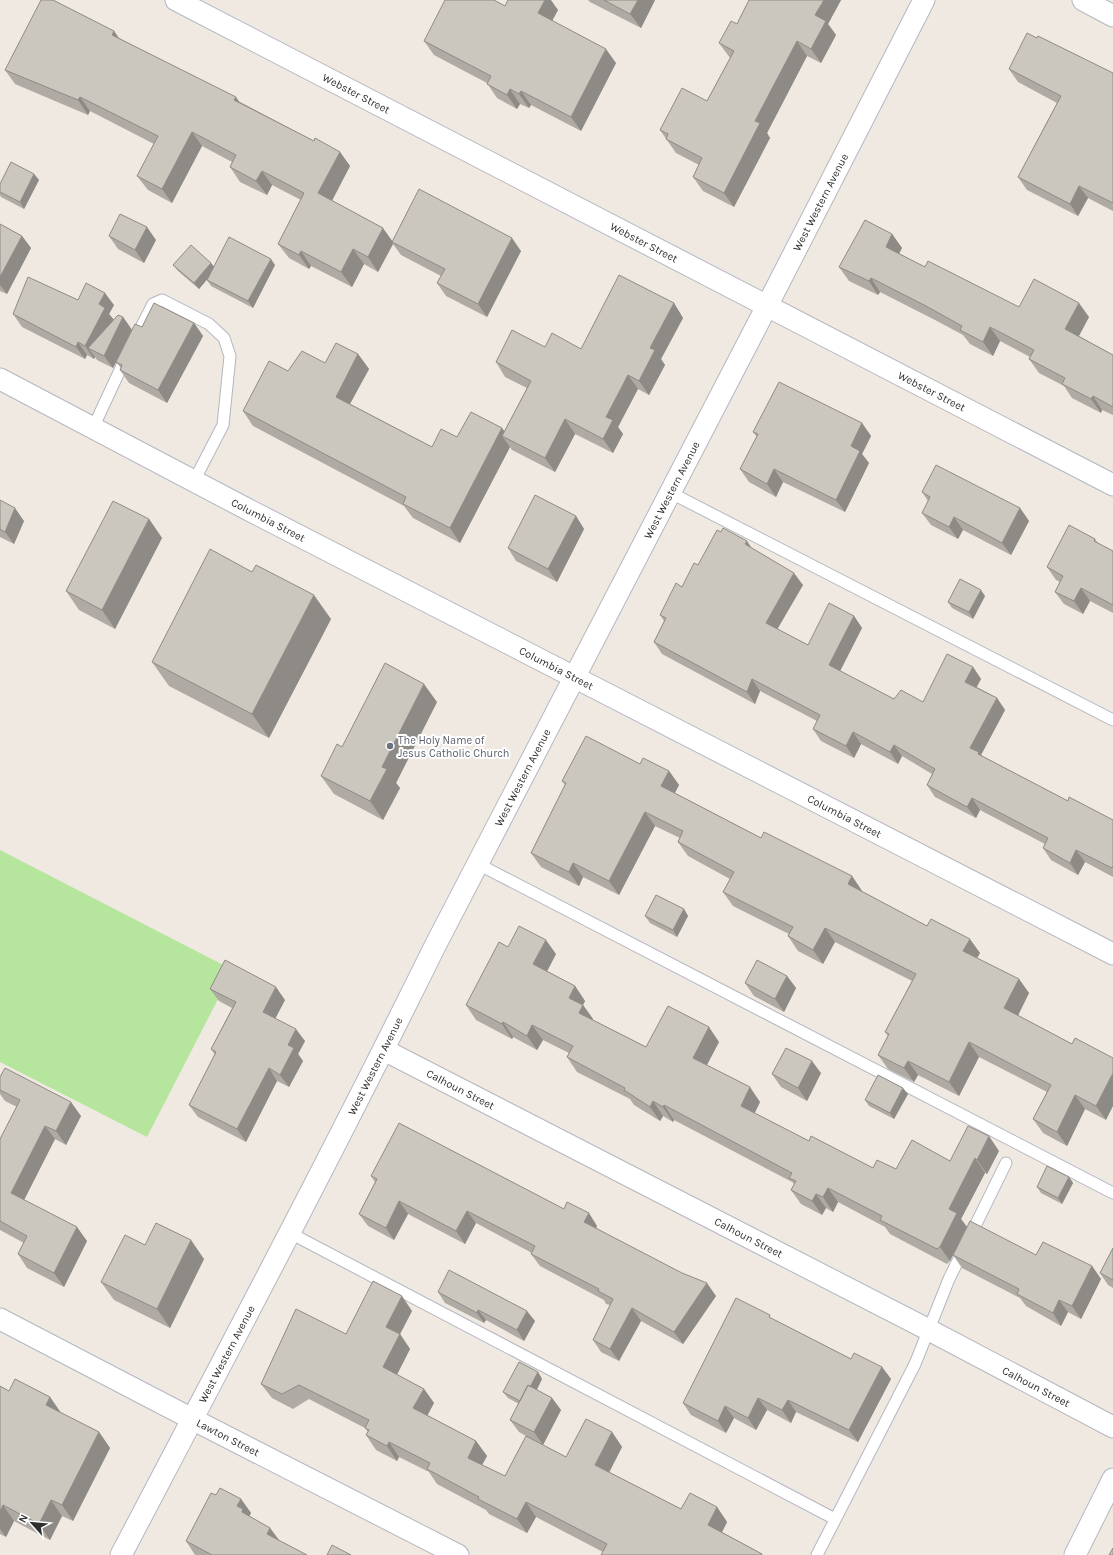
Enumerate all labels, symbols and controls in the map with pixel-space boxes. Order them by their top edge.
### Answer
street label: Webster Street [320,71,392,117]
street label: West Western Avenue [790,151,851,253]
street label: Webster Street [608,220,680,265]
street label: Webster Street [896,369,967,414]
street label: West Western Avenue [641,439,703,541]
street label: Columbia Street [229,496,307,545]
street label: Columbia Street [517,644,595,693]
street label: West Western Avenue [492,727,554,829]
place label: The Holy Name of Jesus Catholic Church [398,734,510,760]
marker: The Holy Name of Jesus Catholic Church [385,741,395,751]
street label: Columbia Street [805,792,884,841]
street label: West Western Avenue [345,1015,406,1117]
street label: Calhoun Street [424,1067,496,1113]
street label: Calhoun Street [712,1215,785,1261]
street label: West Western Avenue [196,1303,258,1405]
street label: Calhoun Street [1000,1364,1072,1410]
street label: Lawton Street [194,1416,261,1459]
north arrow [12,1503,52,1543]
text: N [16,1512,31,1525]

